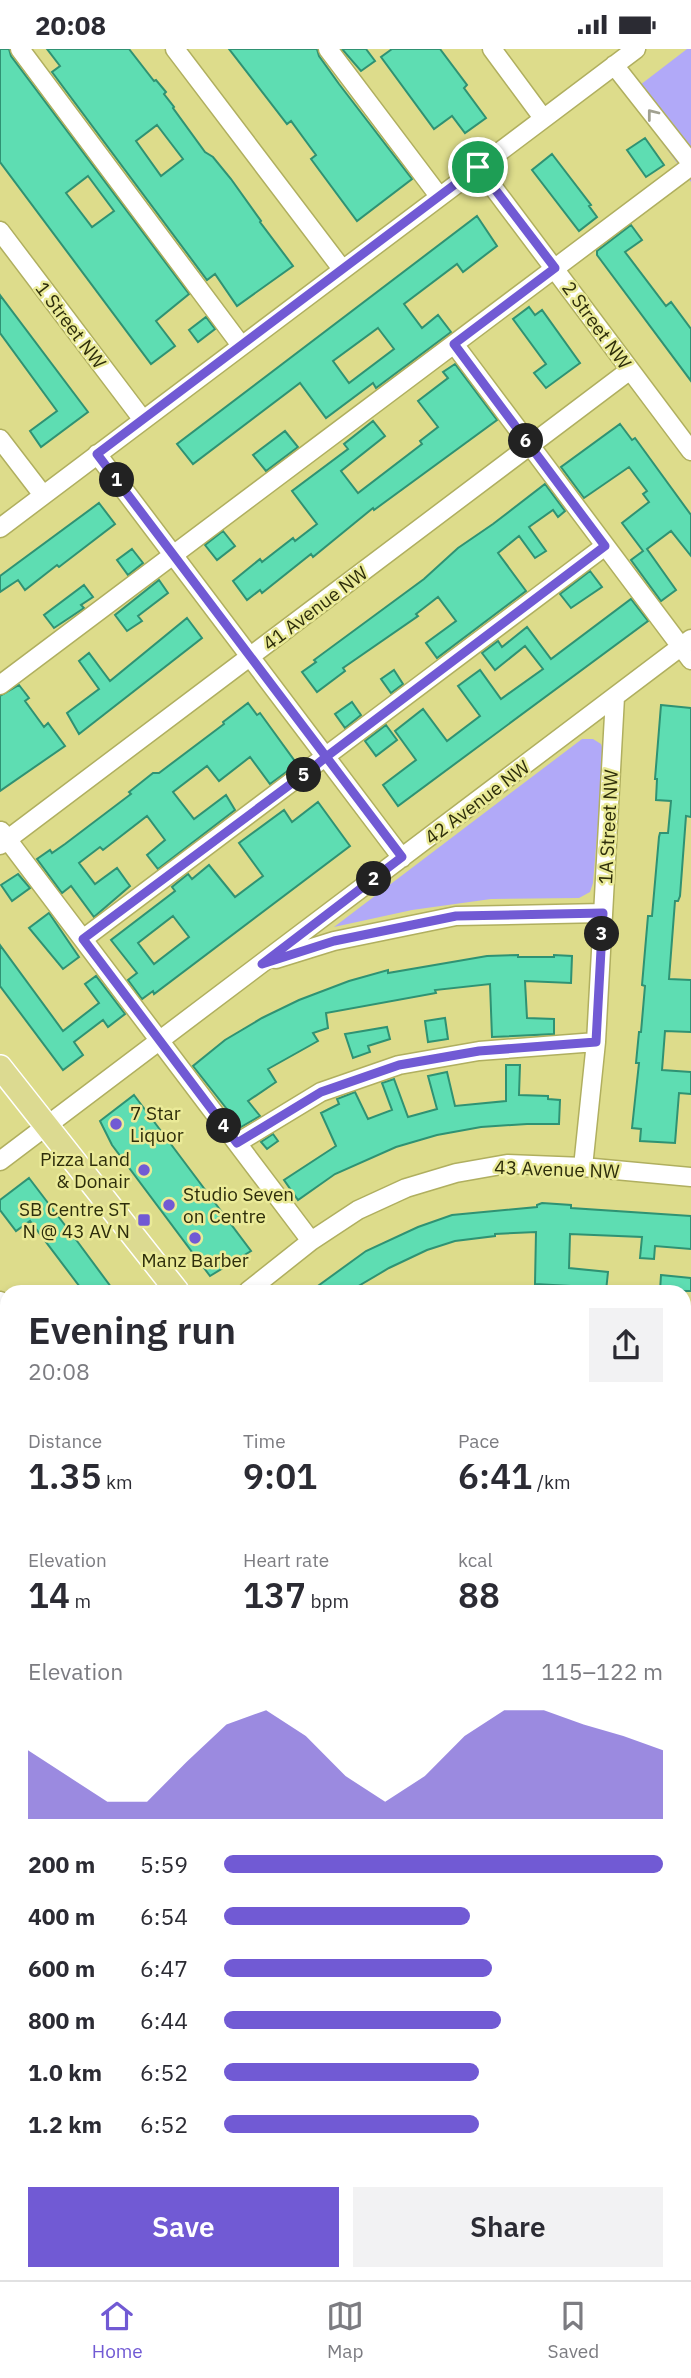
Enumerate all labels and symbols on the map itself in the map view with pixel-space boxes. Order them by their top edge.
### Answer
one-way arrow [648,110,661,122]
pin [448,137,508,197]
street label: 2 Street NW [557,276,637,374]
street label: 1 Street NW [30,277,112,373]
pin: 6 [508,423,544,459]
pin: 1 [100,463,134,497]
street label: 41 Avenue NW [258,561,372,655]
street label: 42 Avenue NW [420,755,534,849]
pin: 5 [286,757,322,793]
street label: 1A Street NW [593,769,623,885]
pin: 2 [356,861,392,897]
pin: 3 [584,917,620,952]
place label: 7 Star Liquor [130,1101,184,1147]
pin: 4 [206,1109,242,1143]
marker: 7 Star Liquor [108,1116,124,1132]
place label: Pizza Land & Donair [40,1147,130,1193]
street label: 43 Avenue NW [494,1155,620,1183]
marker: Pizza Land & Donair [136,1162,152,1178]
place label: Studio Seven on Centre [183,1182,294,1228]
place label: SB Centre ST N @ 43 AV N [19,1197,130,1243]
marker: Studio Seven on Centre [161,1197,177,1213]
marker: SB Centre ST N @ 43 AV N [136,1212,152,1228]
marker: Manz Barber [187,1230,203,1246]
place label: Manz Barber [141,1248,249,1272]

